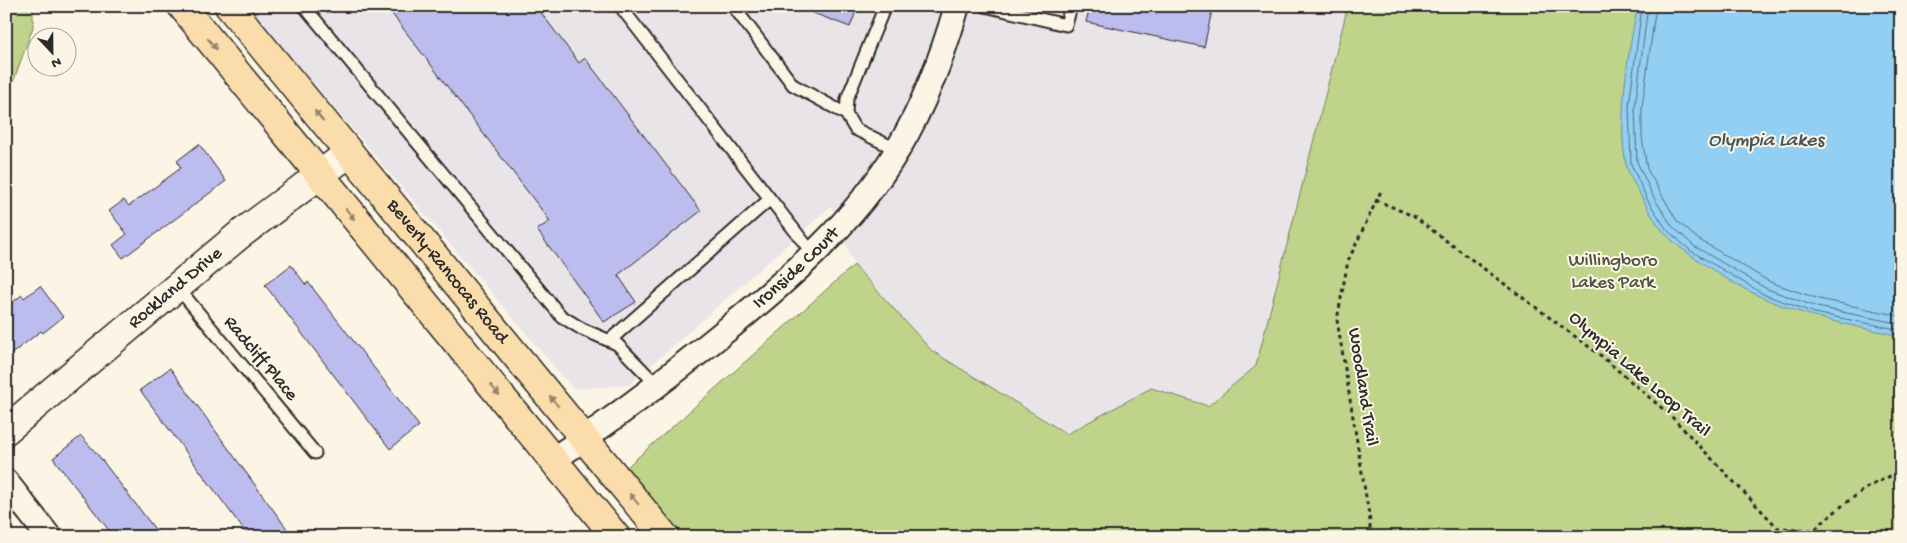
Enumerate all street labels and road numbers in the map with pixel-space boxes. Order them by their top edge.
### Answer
street label: Beverly-Rancocas Road [381,194,514,350]
street label: Ironside Court [748,221,846,314]
street label: Rockland Drive [124,242,227,334]
street label: Olympia Lake Loop Trail [1563,307,1715,443]
street label: Radcliff Place [218,312,302,406]
street label: Woodland Trail [1341,326,1383,448]

